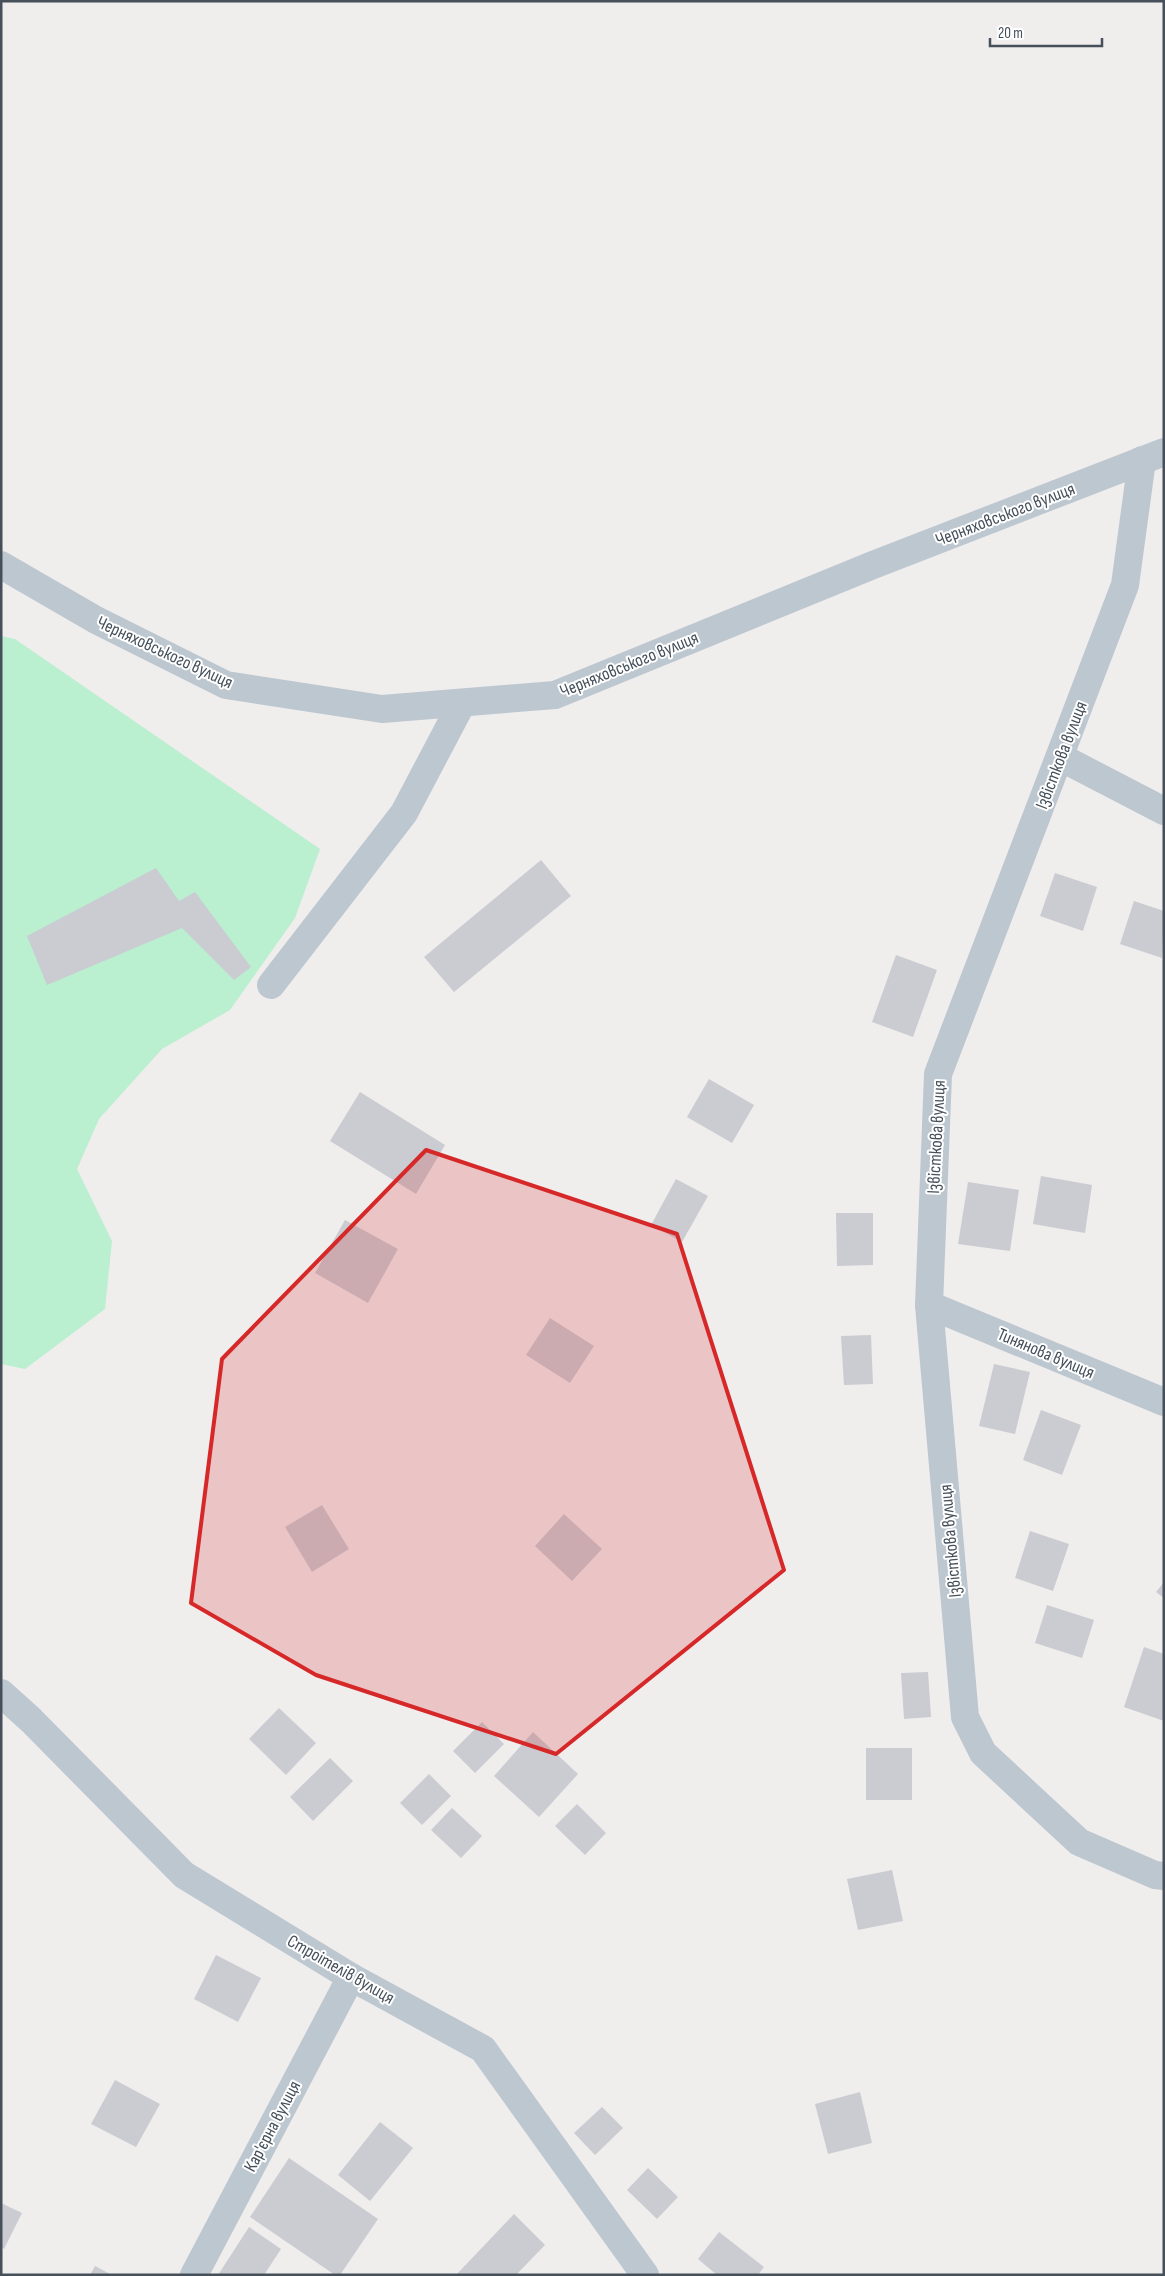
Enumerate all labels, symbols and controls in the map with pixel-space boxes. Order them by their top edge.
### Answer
scale bar [990,15,1102,47]
text: 20 m [998,24,1023,43]
street label: Черняховського вулиця [933,478,1078,551]
street label: Черняховського вулиця [93,612,236,693]
street label: Черняховського вулиця [557,627,702,702]
street label: Iзвiсткова вулиця [1031,698,1092,812]
street label: Iзвiсткова вулиця [923,1080,950,1194]
street label: Тинянова вулиця [994,1324,1097,1383]
street label: Iзвiсткова вулиця [935,1483,966,1599]
street label: Строiтелiв вулиця [284,1930,398,2009]
street label: Кар'єрна вулиця [240,2077,305,2175]

